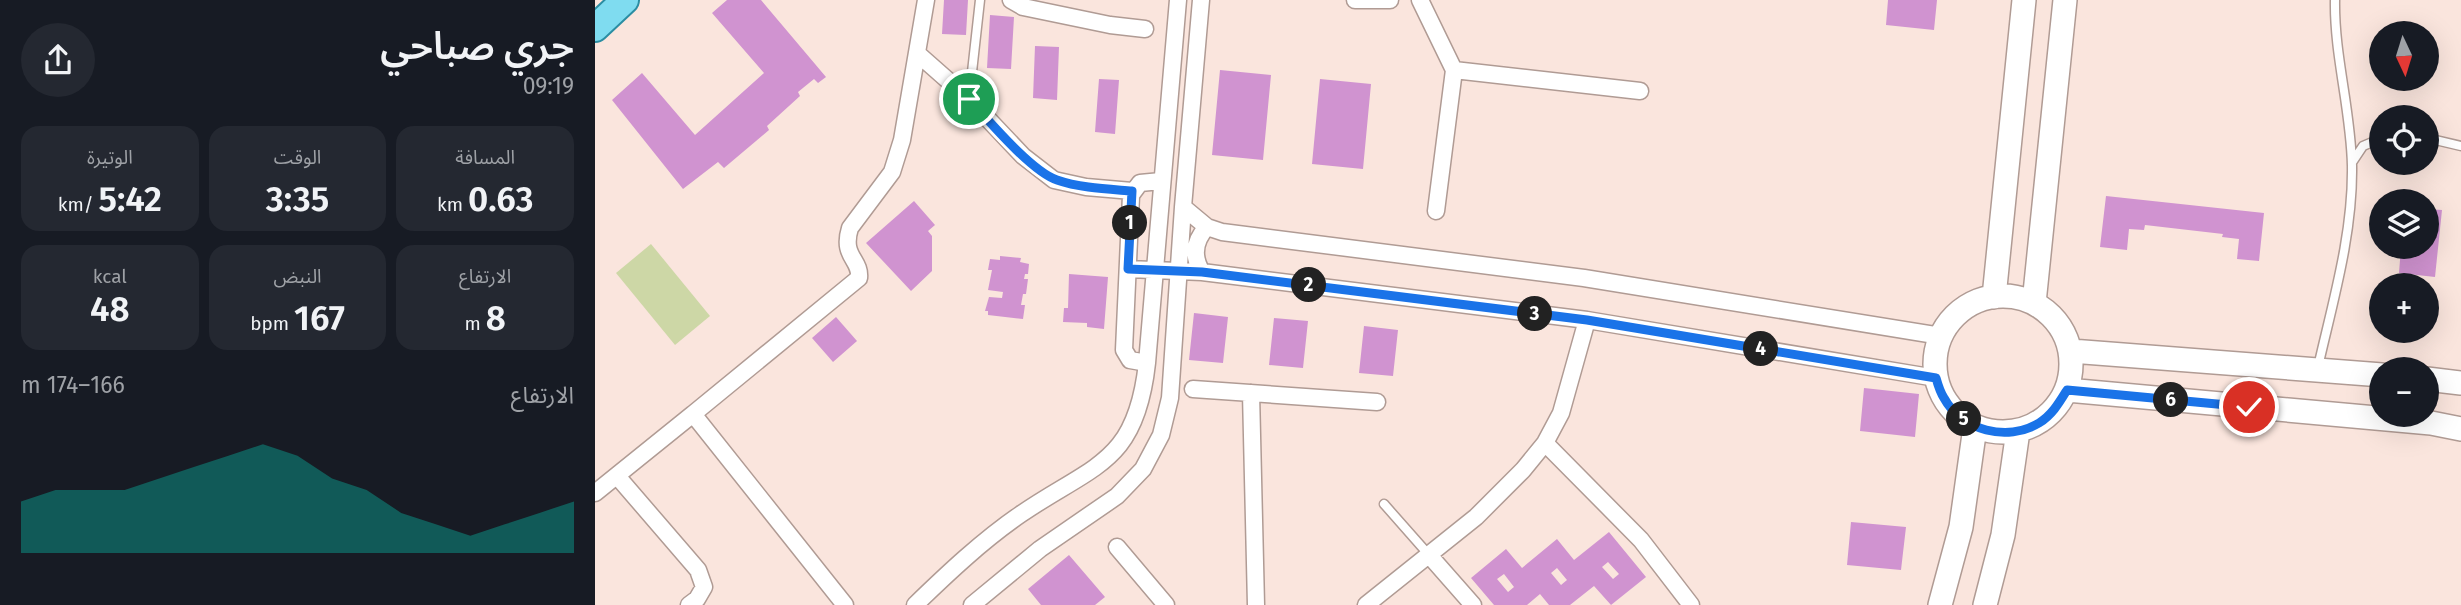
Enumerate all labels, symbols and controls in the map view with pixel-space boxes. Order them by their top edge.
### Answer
north arrow [2369,21,2439,91]
map controls [2369,21,2439,427]
button: share [21,23,95,97]
text: جري صباحي [380,23,574,69]
pin [939,69,999,129]
text: 09:19 [523,72,574,100]
icon: arrive [950,80,988,118]
button: locate [2369,105,2439,175]
text: الوتيرة [87,146,133,169]
text: الوقت [274,146,321,169]
text: المسافة [455,146,515,169]
text: 5:42 [99,178,162,220]
text: 3:35 [266,178,329,220]
text: 0.63 [468,178,533,220]
button: layers [2369,189,2439,259]
text: /km [58,193,99,216]
text: km [437,193,468,216]
pin: 1 [1113,206,1147,241]
text: 1 [1125,211,1134,234]
text: kcal [93,265,127,288]
text: النبض [273,265,322,288]
text: الارتفاع [459,265,511,288]
pin: 2 [1291,268,1327,302]
text: 2 [1304,273,1313,296]
button: + [2369,273,2439,343]
text: 48 [90,288,130,330]
pin: 3 [1517,296,1553,332]
text: 167 [294,297,345,339]
text: 8 [486,297,506,339]
text: 3 [1530,302,1539,325]
text: bpm [250,312,294,335]
text: m [464,312,486,335]
pin: 4 [1743,332,1779,366]
text: 4 [1755,337,1766,360]
button: − [2369,357,2439,427]
text: 166–174 m [21,371,125,399]
pin [2219,377,2279,437]
text: الارتفاع [511,381,574,409]
pin: 6 [2153,382,2189,418]
text: 6 [2165,388,2176,411]
icon: check [2230,388,2268,426]
pin: 5 [1947,402,1981,436]
text: 5 [1958,407,1969,430]

